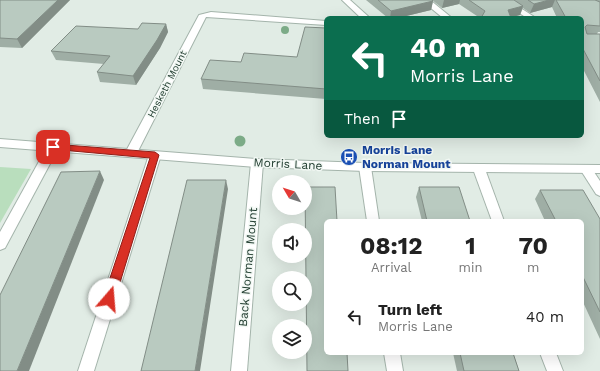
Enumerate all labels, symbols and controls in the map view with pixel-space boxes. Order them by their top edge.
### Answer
text: 40 m [410,31,480,64]
icon: left [344,32,396,84]
street label: Hesketh Mount [145,48,189,120]
text: Morris Lane [410,65,514,86]
icon: arrive [388,108,410,130]
text: Then [344,110,380,128]
pin [36,130,70,164]
icon: arrive [42,136,64,158]
place label: Morris Lane Norman Mount [362,143,451,171]
bus stop icon: Morris Lane Norman Mount [339,147,359,167]
street label: Morris Lane [253,155,323,173]
north arrow [272,175,312,215]
map controls [272,175,312,359]
street label: Back Norman Mount [236,207,260,327]
button: sound [272,223,312,263]
text: 08:12 [360,232,422,260]
text: 1 [465,232,476,260]
text: 70 [519,232,548,260]
text: Arrival [371,260,412,275]
text: min [459,260,482,275]
text: m [527,260,539,275]
button: search [272,271,312,311]
position arrow [88,278,130,320]
text: Turn left [378,301,442,319]
icon: left [344,306,366,328]
text: 40 m [526,308,564,326]
button: layers [272,319,312,359]
text: Morris Lane [378,319,453,334]

